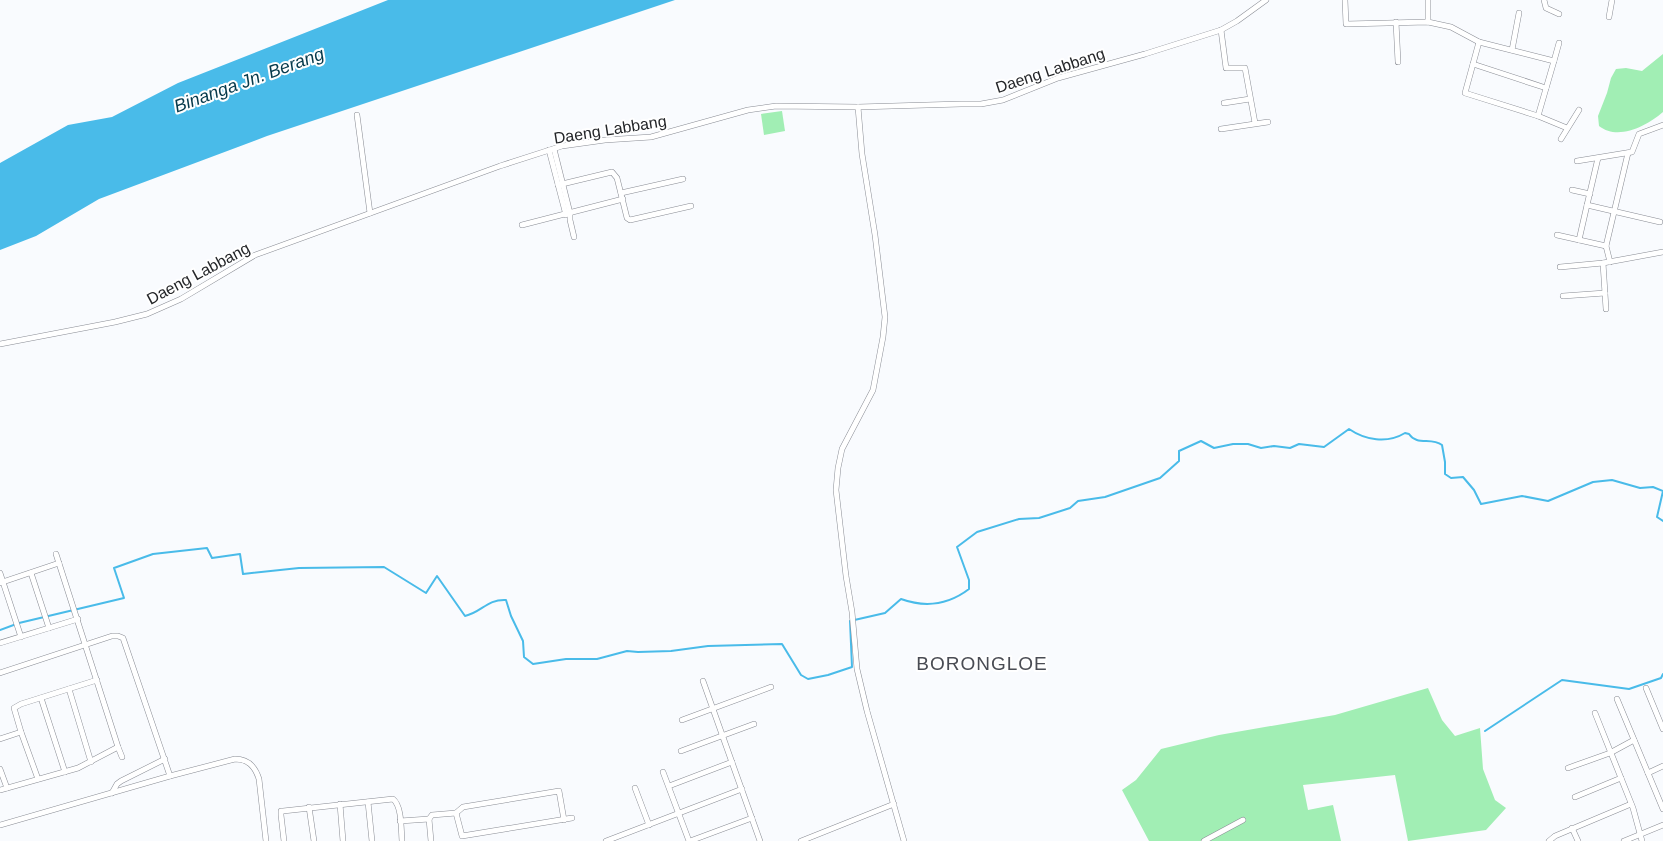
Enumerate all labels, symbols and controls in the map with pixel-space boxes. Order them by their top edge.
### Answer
water label: Binanga Jn. Berang [171,44,327,116]
street label: Daeng Labbang [993,45,1107,96]
street label: Daeng Labbang [553,112,668,147]
street label: Daeng Labbang [144,239,253,308]
district label: BORONGLOE [916,653,1048,674]

